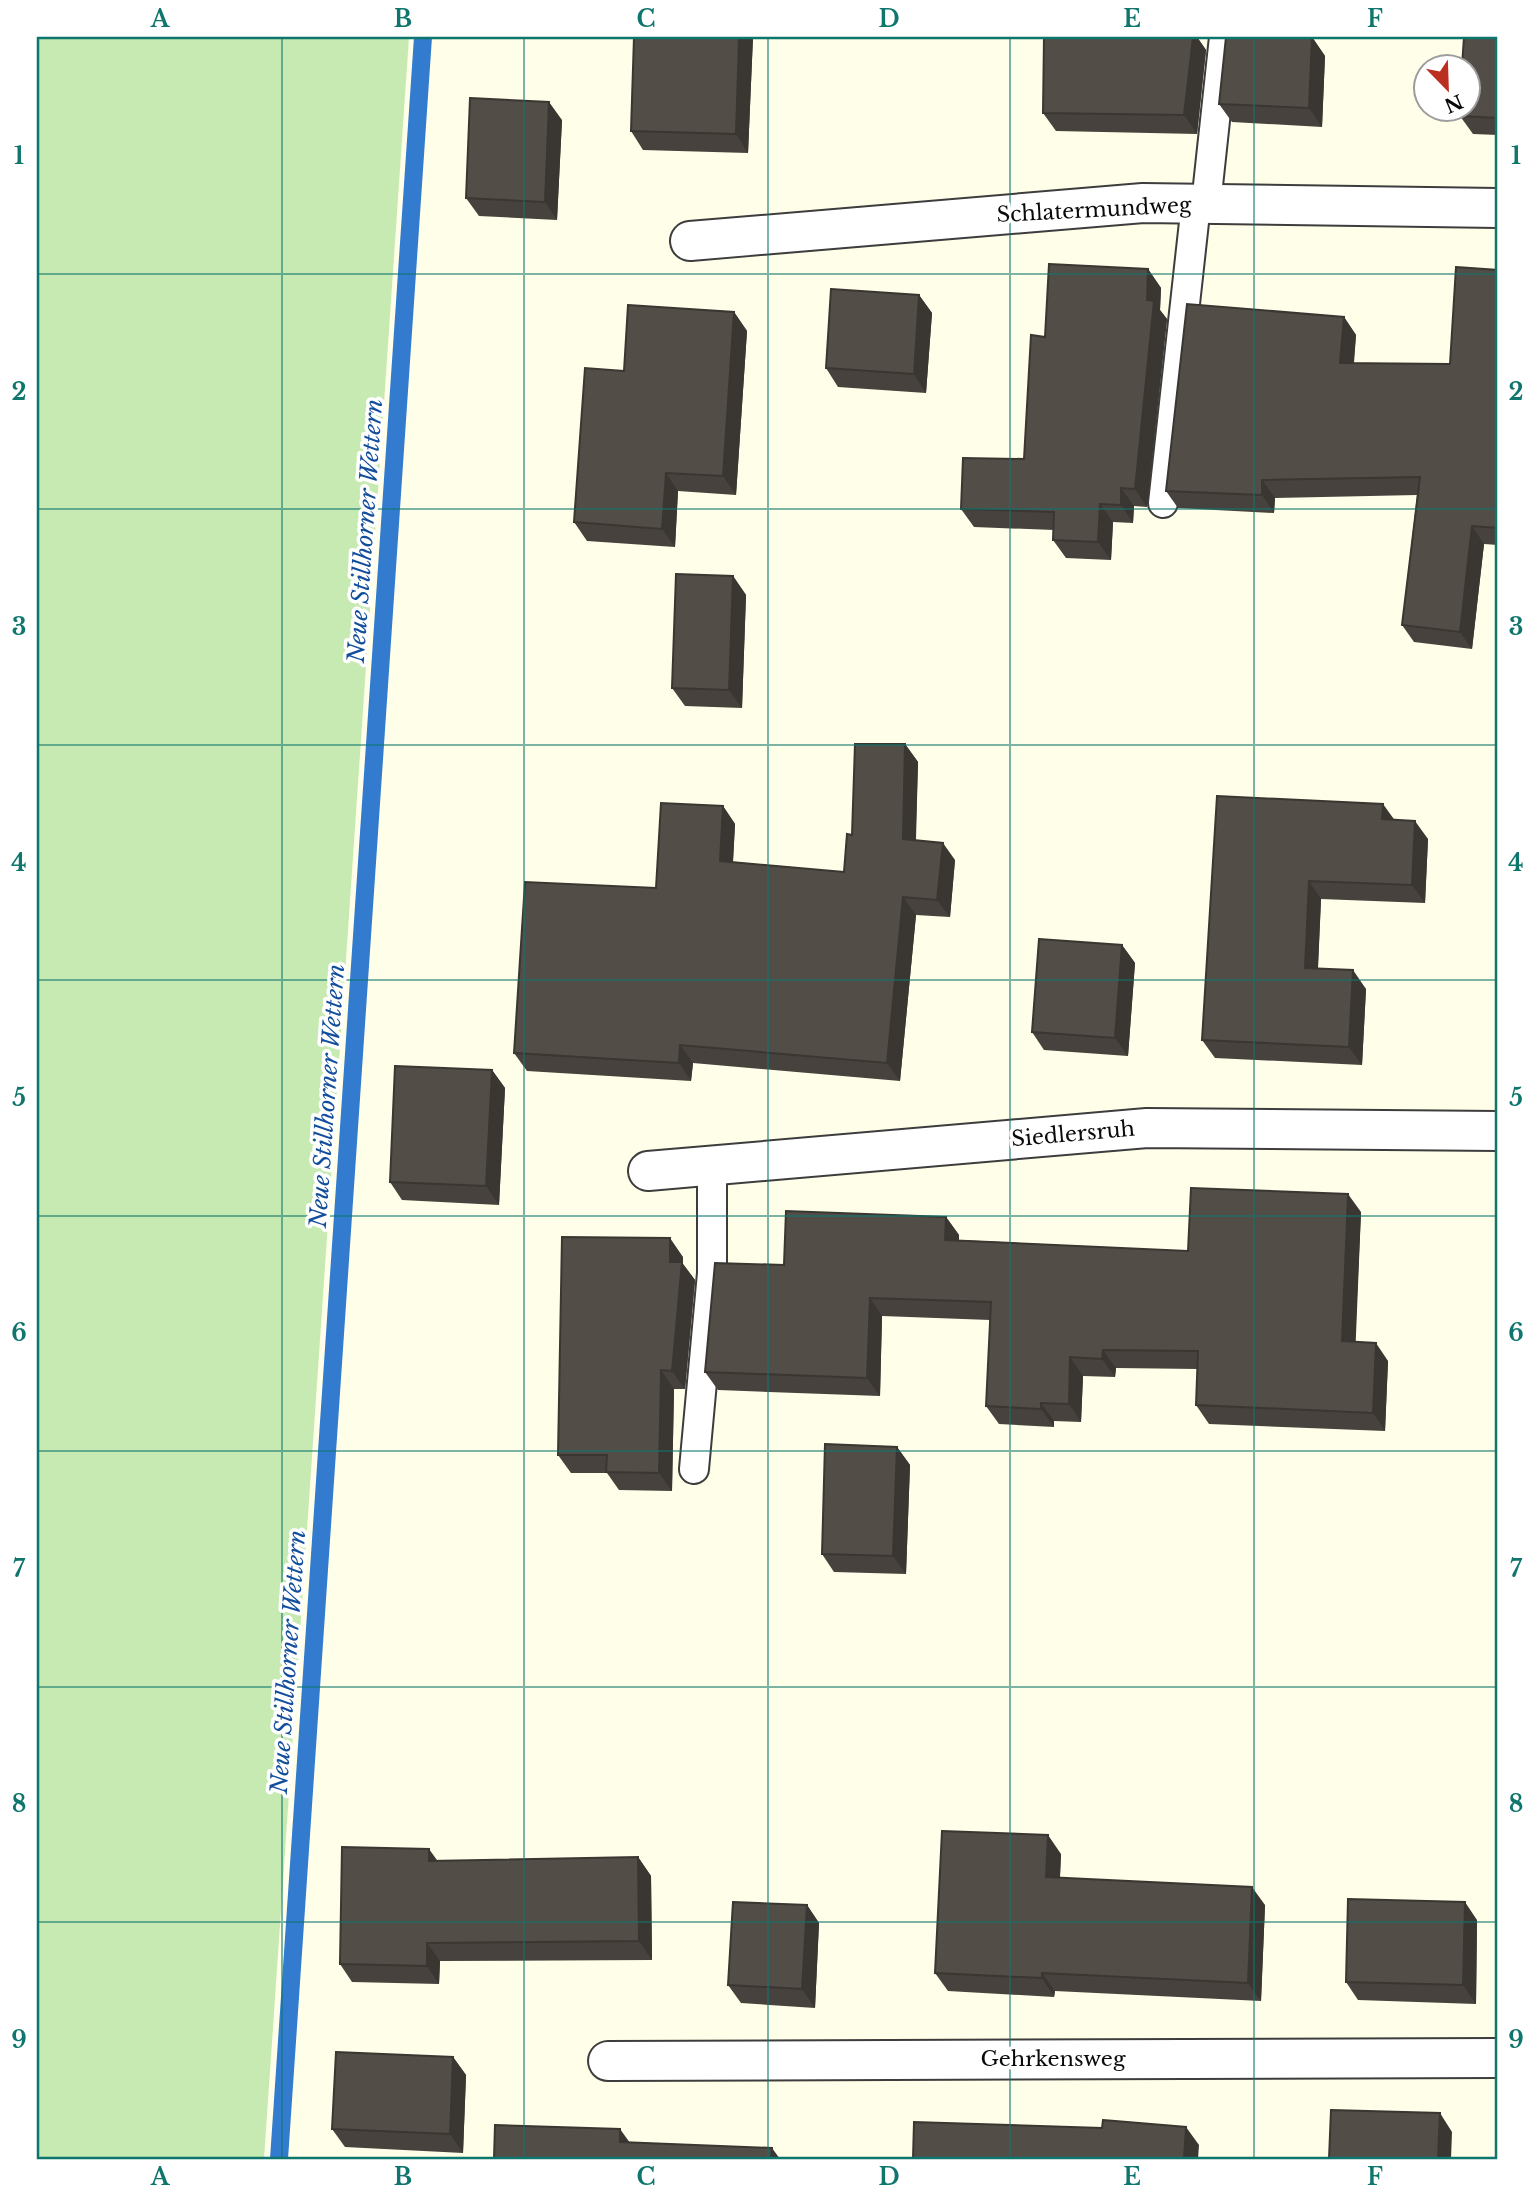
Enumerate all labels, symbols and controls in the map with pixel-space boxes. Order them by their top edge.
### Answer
text: A [150,5,171,33]
text: B [394,5,412,33]
text: C [637,5,655,33]
text: D [878,5,900,33]
text: E [1123,5,1141,33]
text: F [1367,5,1383,33]
north arrow [1412,52,1482,122]
text: N [1441,89,1466,117]
text: 1 [14,142,24,170]
text: 1 [1511,142,1521,170]
street label: Schlatermundweg [996,192,1192,228]
text: 2 [12,378,26,406]
text: 2 [1509,378,1523,406]
water label: Neue Stillhorner Wettern [342,398,388,665]
text: 3 [12,613,26,641]
text: 3 [1509,613,1523,641]
text: 4 [11,849,27,877]
text: 4 [1508,849,1524,877]
water label: Neue Stillhorner Wettern [304,963,350,1230]
text: 5 [12,1084,26,1112]
text: 5 [1509,1084,1523,1112]
street label: Siedlersruh [1010,1116,1136,1152]
text: 6 [11,1319,27,1347]
text: 6 [1508,1319,1524,1347]
water label: Neue Stillhorner Wettern [265,1529,311,1796]
text: 7 [13,1555,26,1583]
text: 7 [1510,1555,1523,1583]
text: 8 [12,1790,26,1818]
text: 8 [1509,1790,1523,1818]
text: 9 [11,2026,27,2054]
text: 9 [1508,2026,1524,2054]
street label: Gehrkensweg [981,2046,1126,2072]
text: A [150,2163,171,2191]
text: B [394,2163,412,2191]
text: C [637,2163,655,2191]
text: D [878,2163,900,2191]
text: E [1123,2163,1141,2191]
text: F [1367,2163,1383,2191]

